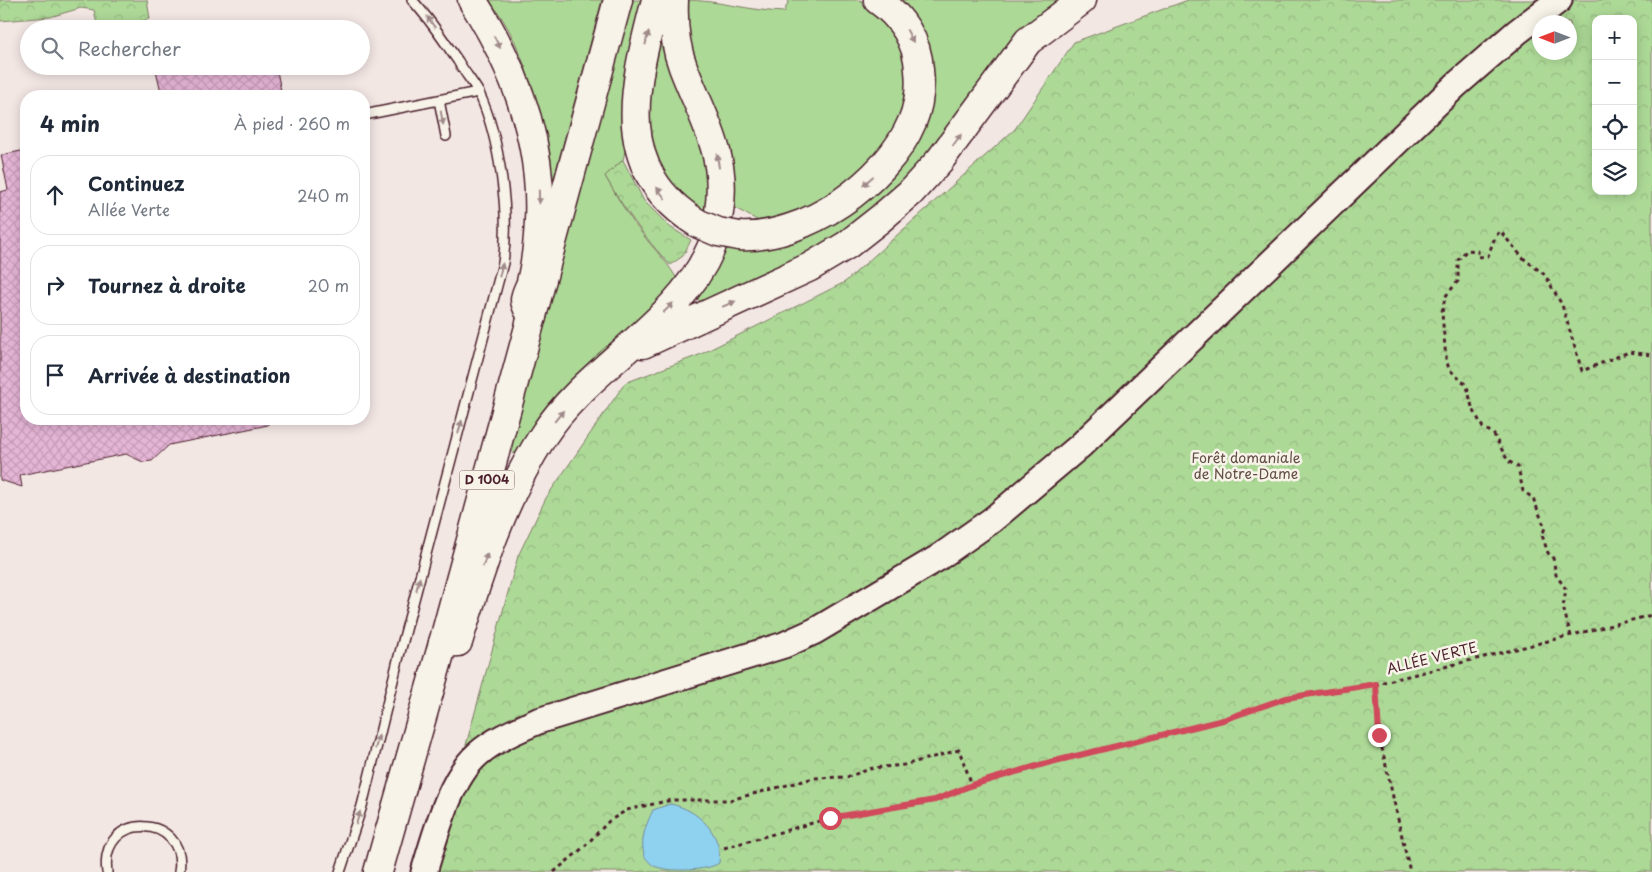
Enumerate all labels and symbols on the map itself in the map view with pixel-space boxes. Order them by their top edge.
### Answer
one-way arrow [426,15,436,29]
north arrow [1532,15,1577,60]
one-way arrow [906,29,914,44]
one-way arrow [643,30,651,45]
one-way arrow [493,34,501,49]
one-way arrow [438,110,446,125]
one-way arrow [952,133,962,146]
one-way arrow [713,152,721,168]
one-way arrow [862,175,874,187]
one-way arrow [656,187,667,200]
one-way arrow [535,189,543,205]
one-way arrow [497,263,505,278]
one-way arrow [722,299,736,307]
one-way arrow [662,302,674,314]
one-way arrow [553,410,564,423]
one-way arrow [456,420,464,435]
park label: Forêt domaniale de Notre-Dame [1191,447,1301,484]
road number: D 1004 [460,470,514,490]
one-way arrow [481,552,489,567]
one-way arrow [414,577,422,592]
street label: ALLÉE VERTE [1384,636,1480,679]
route end [1368,724,1391,747]
one-way arrow [374,734,382,749]
route start [819,807,842,830]
one-way arrow [355,811,362,826]

